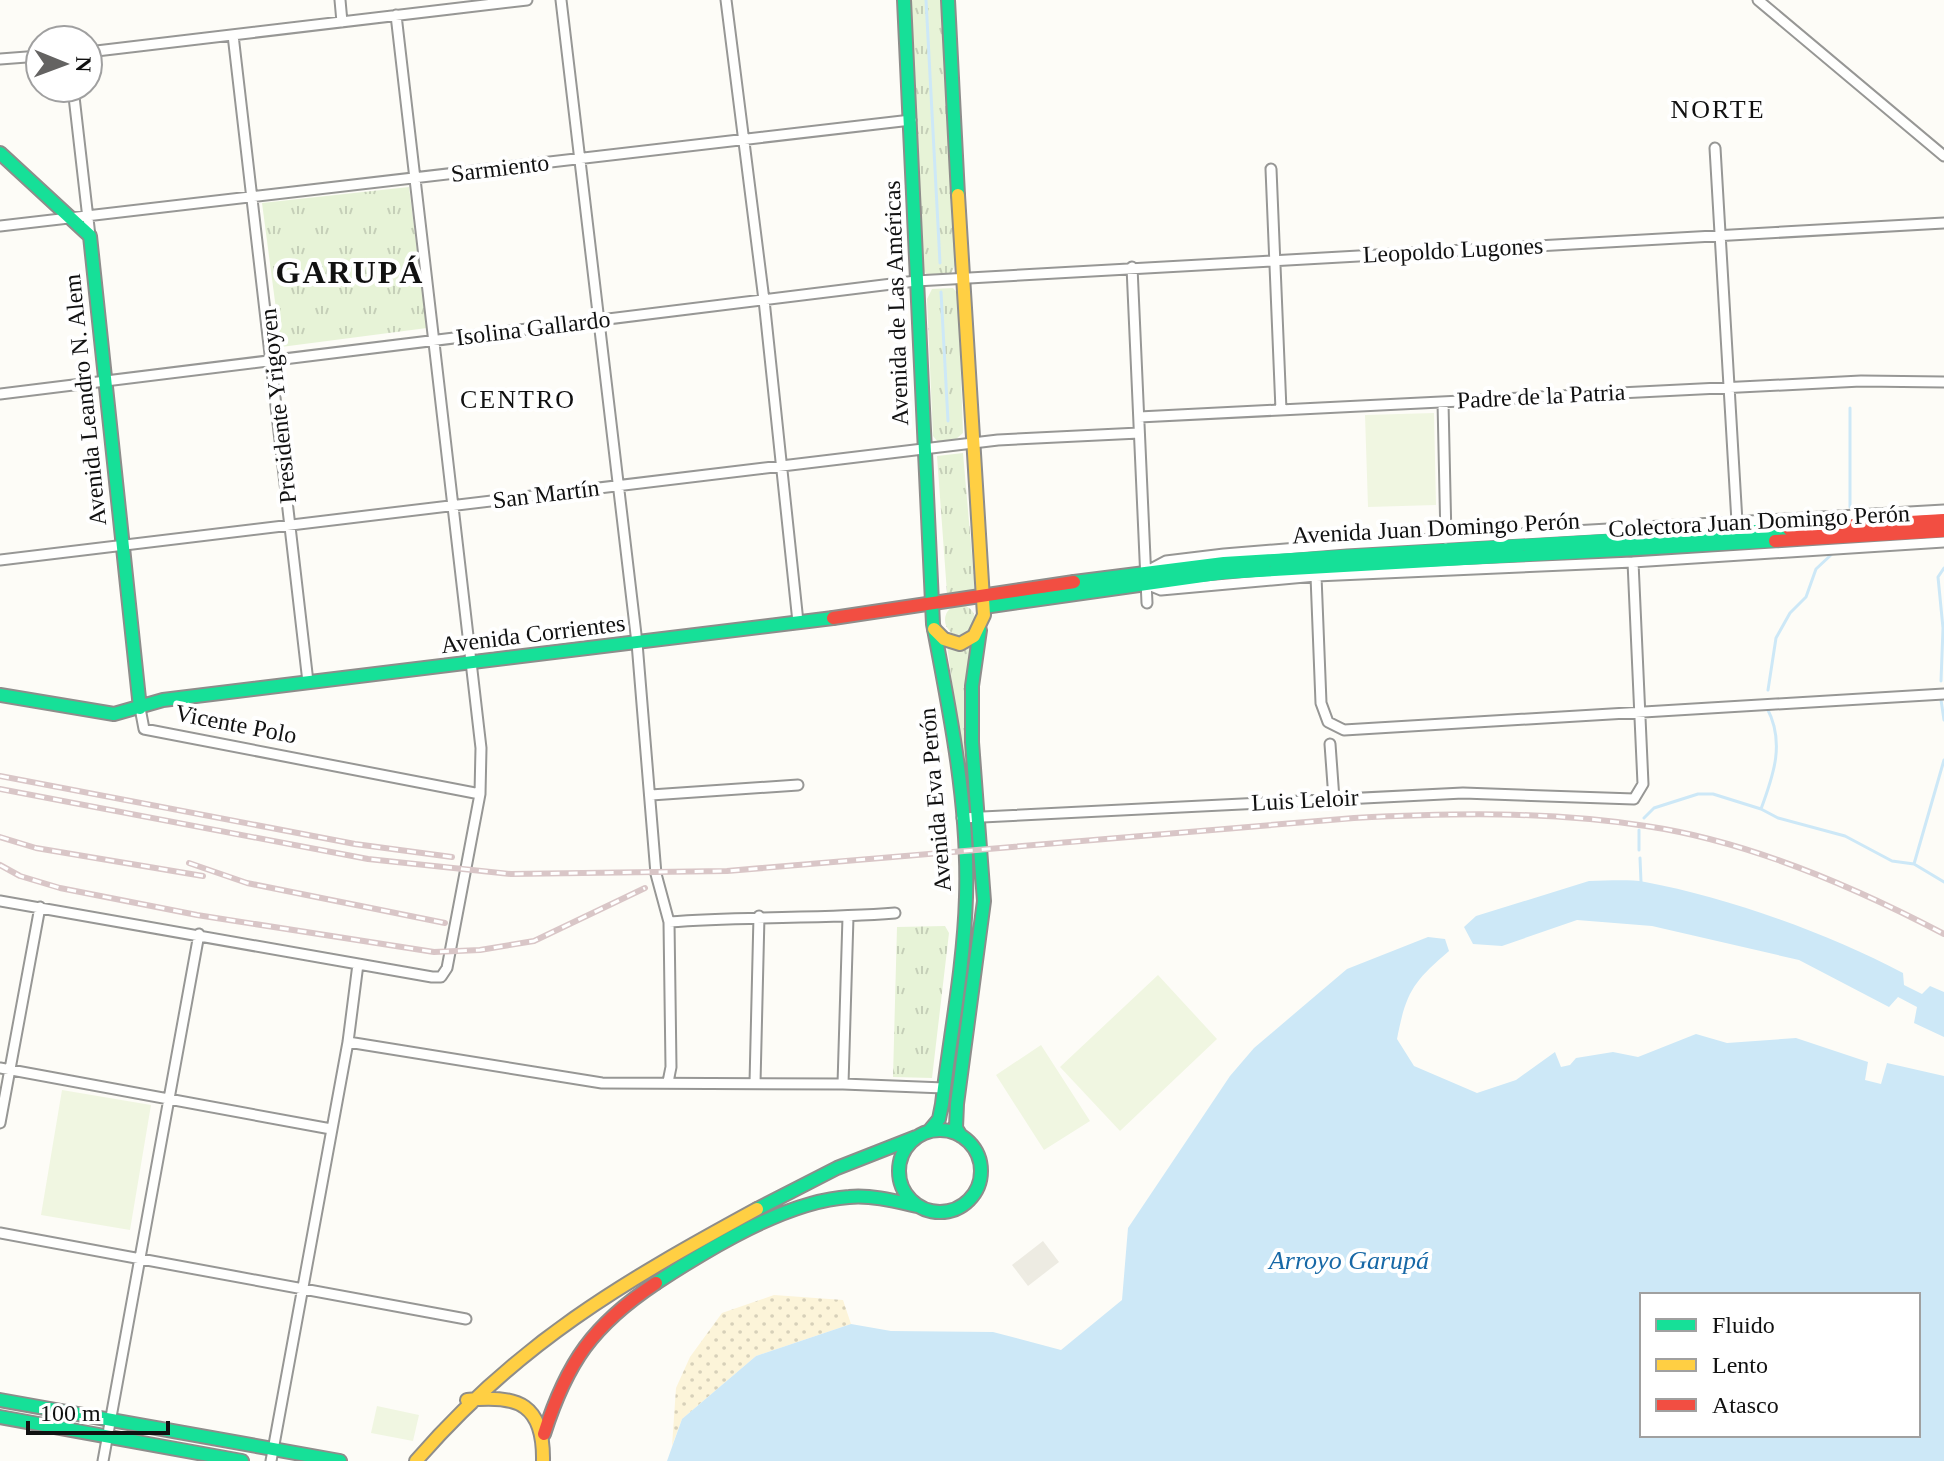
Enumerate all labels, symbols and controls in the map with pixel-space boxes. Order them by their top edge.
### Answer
north arrow [24,24,104,104]
text: N [71,56,96,73]
district label: NORTE [1670,95,1766,124]
street label: Sarmiento [449,149,551,187]
street label: Avenida de Las Américas [879,180,913,426]
street label: Leopoldo Lugones [1362,232,1544,268]
district label: GARUPÁ [276,254,424,290]
street label: Avenida Leandro N. Alem [59,273,111,527]
street label: Isolina Gallardo [454,306,612,350]
street label: Presidente Yrigoyen [255,307,301,505]
street label: Padre de la Patria [1456,379,1626,413]
district label: CENTRO [460,385,576,414]
street label: San Martín [491,475,601,513]
street label: Colectora Juan Domingo Perón [1608,500,1910,542]
street label: Avenida Juan Domingo Perón [1291,507,1581,549]
street label: Avenida Corrientes [439,610,627,658]
street label: Vicente Polo [173,699,299,749]
street label: Avenida Eva Perón [914,707,956,893]
street label: Luis Leloir [1251,784,1359,816]
water label: Arroyo Garupá [1267,1246,1429,1275]
legend [1640,1293,1920,1437]
text: Fluido [1712,1312,1775,1338]
text: Lento [1712,1352,1768,1378]
scale bar [28,1385,168,1435]
text: Atasco [1712,1392,1779,1418]
text: 100 m [40,1400,101,1426]

